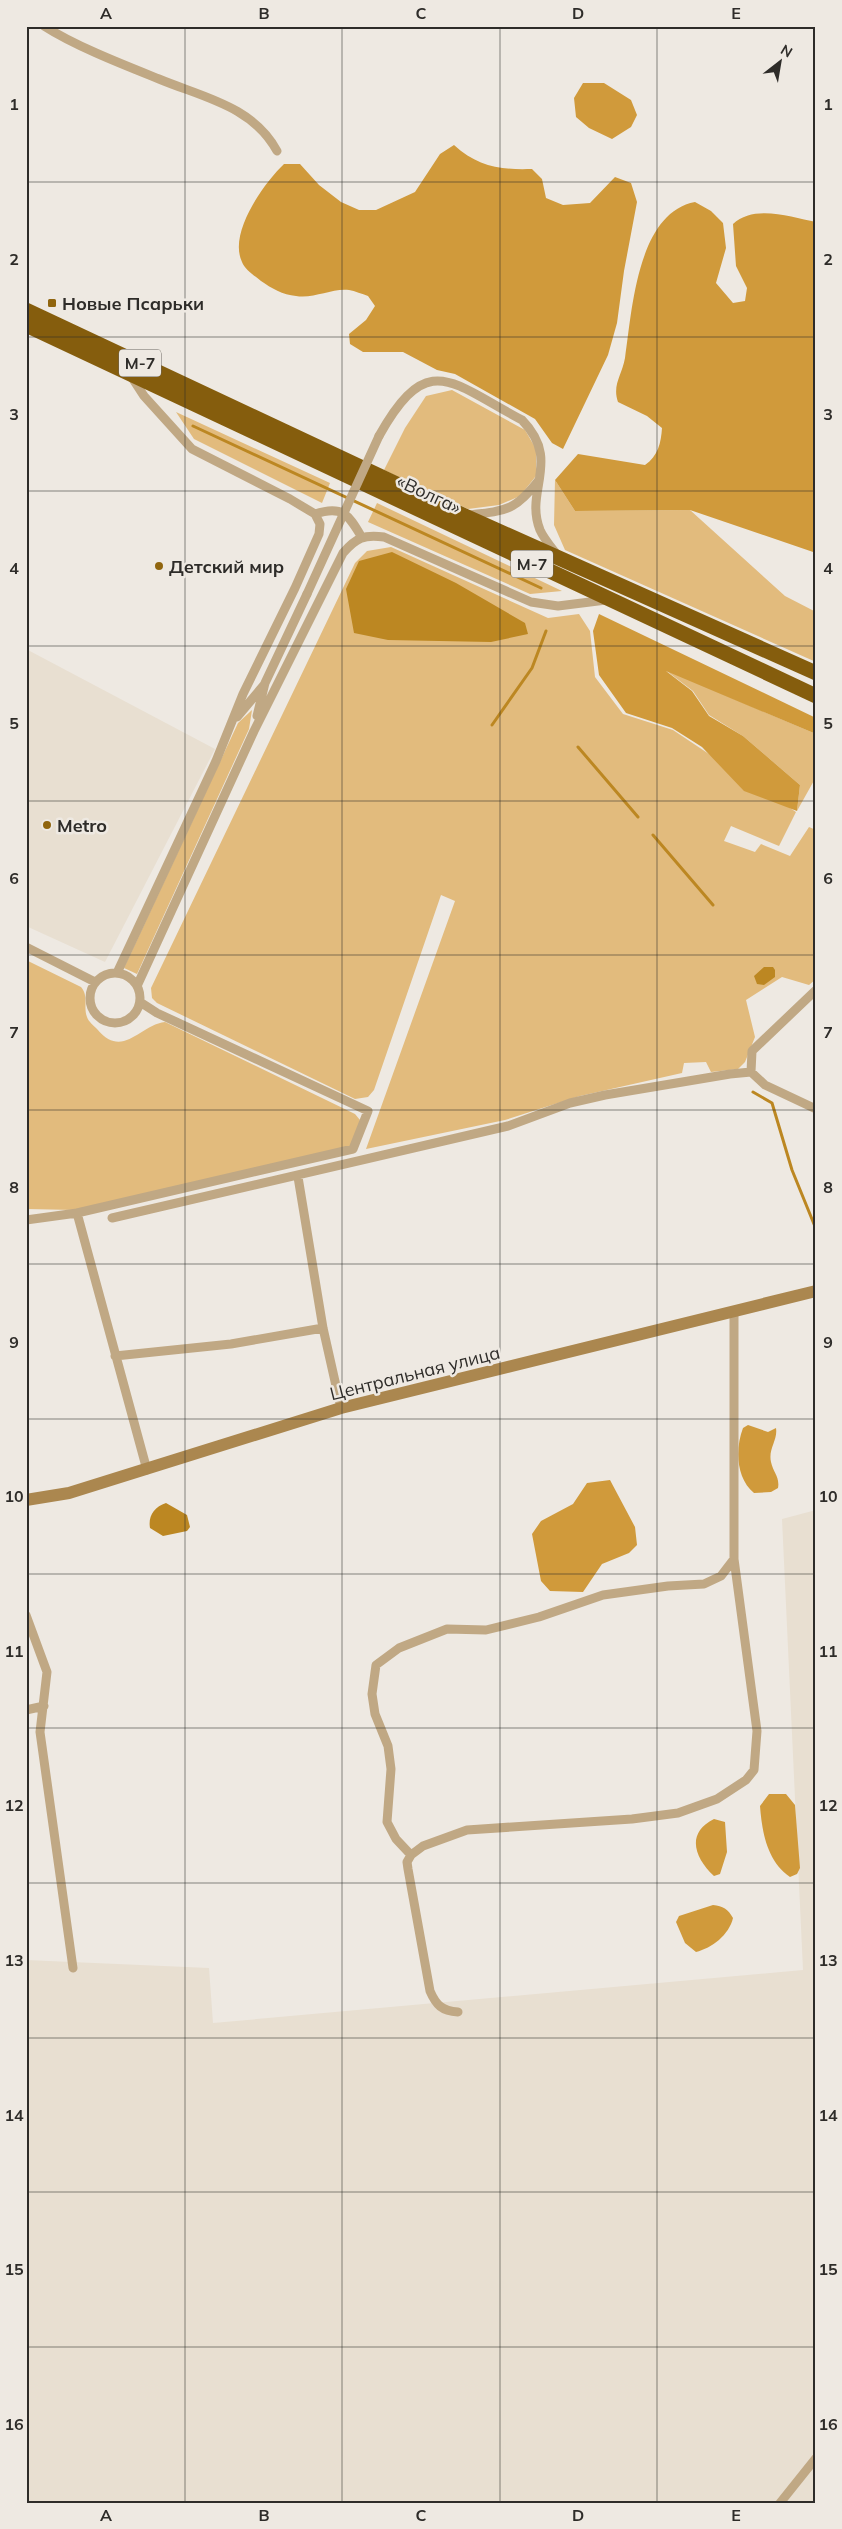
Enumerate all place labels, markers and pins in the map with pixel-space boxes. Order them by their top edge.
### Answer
place label: Новые Псарьки [62,292,204,315]
marker: Новые Псарьки [46,297,58,309]
place label: Детский мир [169,555,284,578]
marker: Детский мир [153,560,165,572]
place label: Metro [57,814,107,837]
marker: Metro [41,819,53,831]

